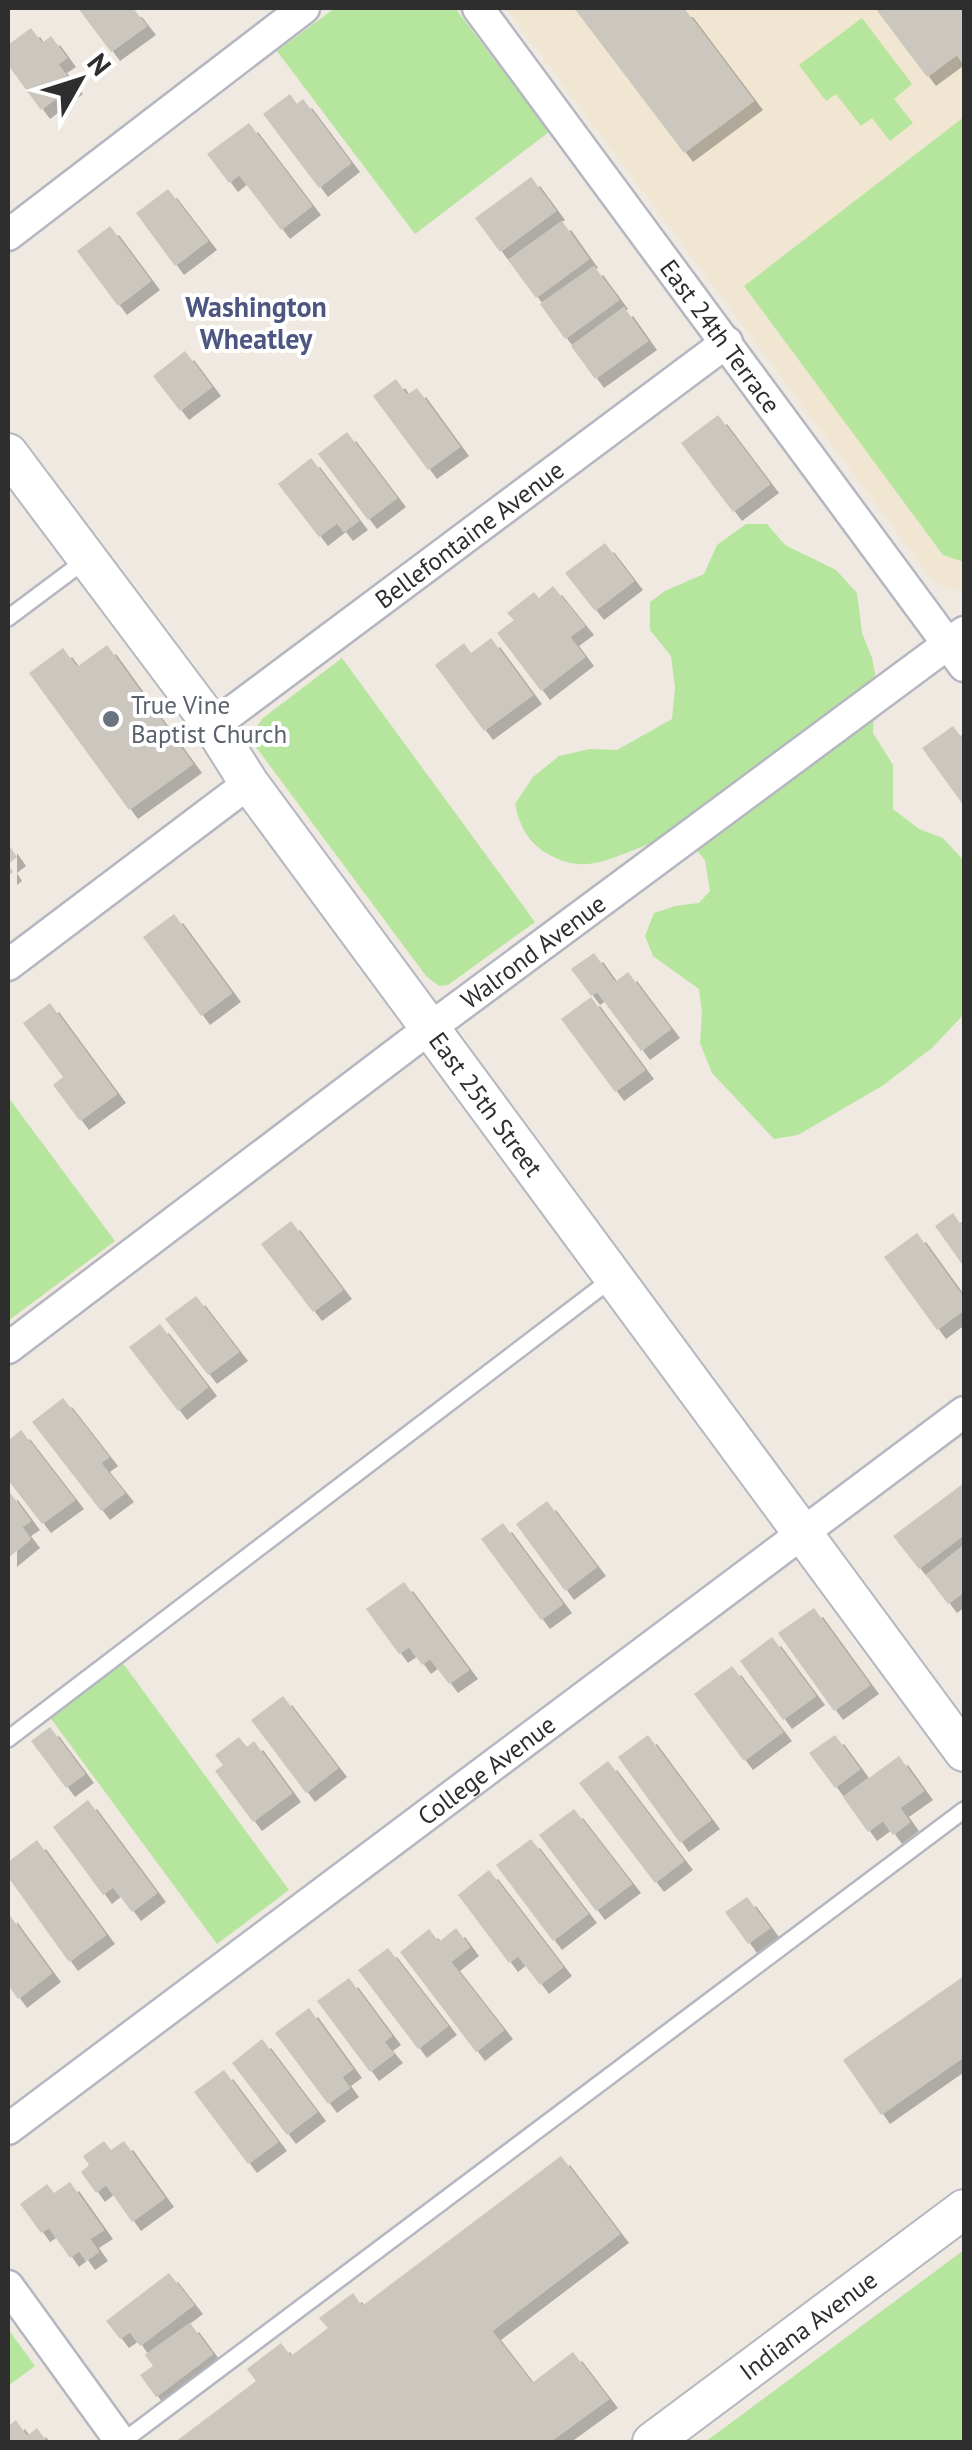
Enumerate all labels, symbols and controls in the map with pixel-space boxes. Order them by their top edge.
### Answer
north arrow [30,30,130,130]
text: N [80,45,120,83]
street label: East 24th Terrace [653,253,788,419]
district label: Washington Wheatley [185,288,327,357]
street label: Bellefontaine Avenue [369,454,570,615]
place label: True Vine Baptist Church [131,689,287,750]
marker: True Vine Baptist Church [100,708,122,730]
street label: Walrond Avenue [454,887,612,1016]
street label: East 25th Street [422,1026,550,1183]
street label: College Avenue [411,1708,562,1832]
street label: Indiana Avenue [733,2264,883,2387]

